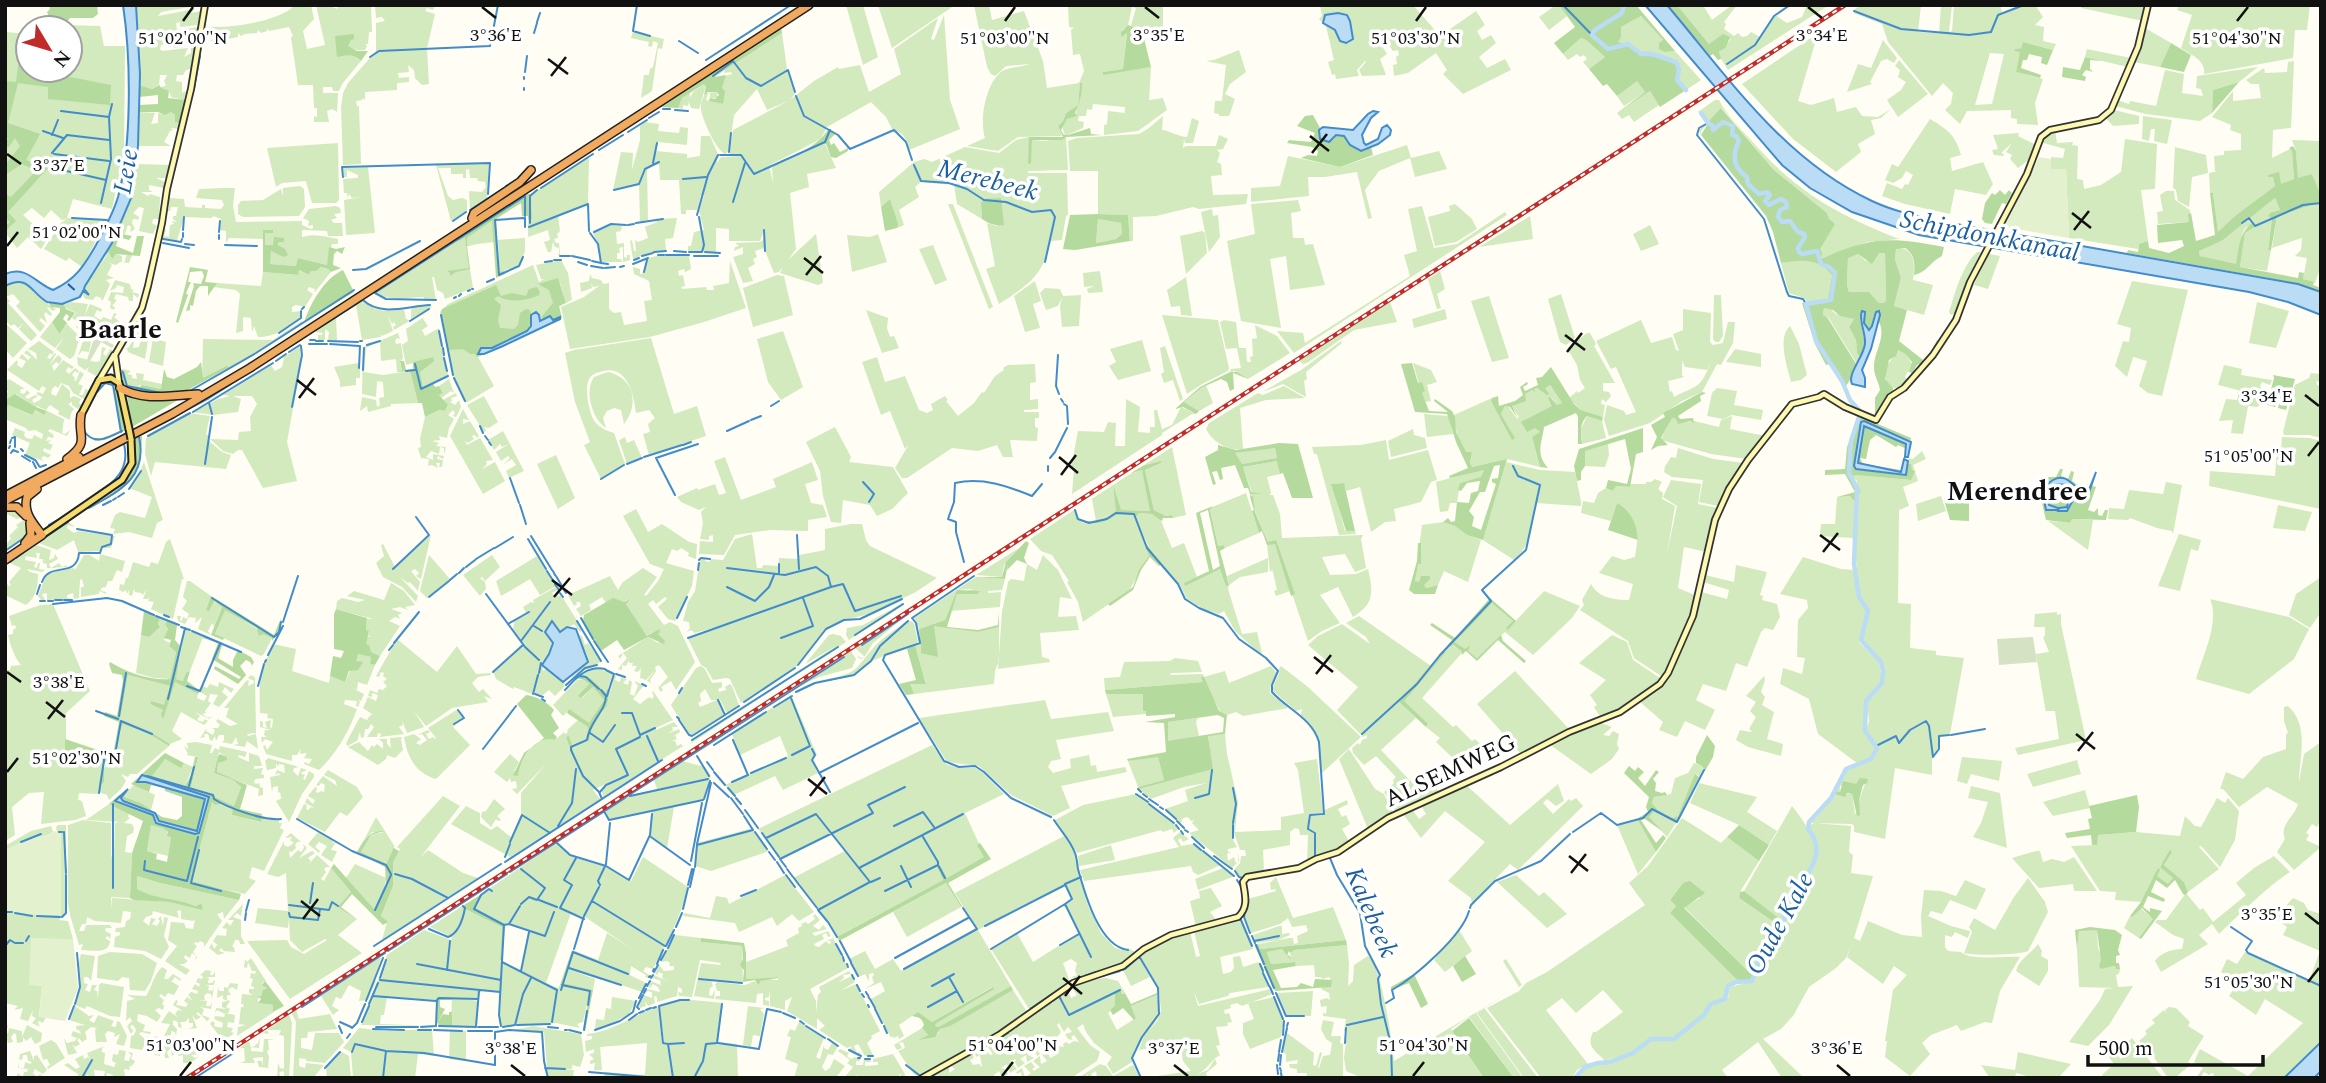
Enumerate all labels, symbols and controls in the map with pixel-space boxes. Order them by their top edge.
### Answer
north arrow [14,14,84,84]
text: 3°36'E [470,22,522,49]
text: 3°35'E [1133,22,1185,49]
text: 3°34'E [1796,22,1848,49]
text: 51°02'00"N [138,25,228,52]
text: 51°03'00"N [960,25,1050,52]
text: 51°03'30"N [1371,25,1461,52]
text: 51°04'30"N [2192,25,2282,52]
text: N [45,44,77,74]
water label: Leie [102,145,150,197]
water label: Merebeek [933,148,1042,212]
text: 3°37'E [33,152,85,179]
water label: Schipdonkkanaal [1897,199,2083,273]
text: 51°02'00"N [32,219,122,246]
district label: Baarle [78,308,162,351]
text: 3°34'E [2241,383,2293,410]
text: 51°05'00"N [2204,443,2294,470]
district label: Merendree [1946,470,2088,513]
text: 3°38'E [33,669,85,696]
street label: ALSEMWEG [1378,725,1522,817]
text: 51°02'30"N [32,745,122,772]
water label: Kalebeek [1334,861,1408,964]
water label: Oude Kale [1735,865,1825,982]
text: 3°35'E [2241,901,2293,928]
text: 51°05'30"N [2204,969,2294,996]
scale bar [2088,1024,2263,1068]
text: 51°03'00"N [146,1032,236,1059]
text: 51°04'00"N [968,1032,1058,1059]
text: 51°04'30"N [1379,1032,1469,1059]
text: 500 m [2098,1033,2153,1065]
text: 3°38'E [485,1035,537,1062]
text: 3°37'E [1148,1035,1200,1062]
text: 3°36'E [1811,1035,1863,1062]

